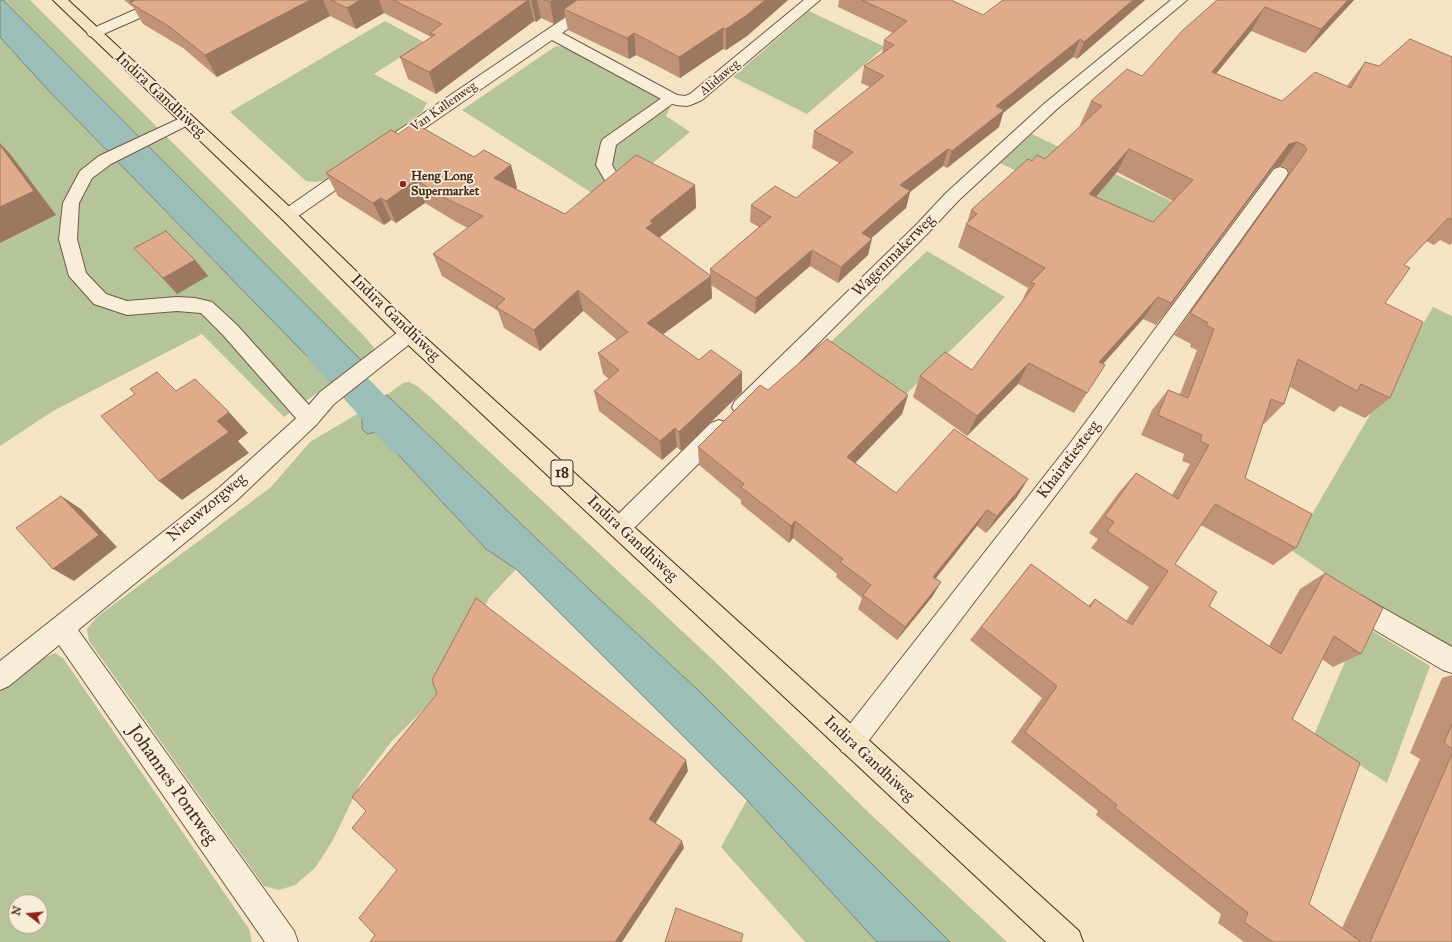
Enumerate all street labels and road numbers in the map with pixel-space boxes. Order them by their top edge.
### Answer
street label: Indira Gandhiweg [111,48,209,142]
street label: Alidaweg [697,57,743,99]
street label: Van Kallenweg [408,78,480,136]
street label: Wagenmakerweg [849,211,939,301]
street label: Indira Gandhiweg [346,270,444,366]
street label: Khairatiesteeg [1033,417,1105,503]
road number: 18 [551,460,573,486]
street label: Nieuwzorgweg [164,469,250,547]
street label: Indira Gandhiweg [583,492,681,586]
street label: Indira Gandhiweg [820,712,918,806]
street label: Johannes Pontweg [122,721,222,849]

